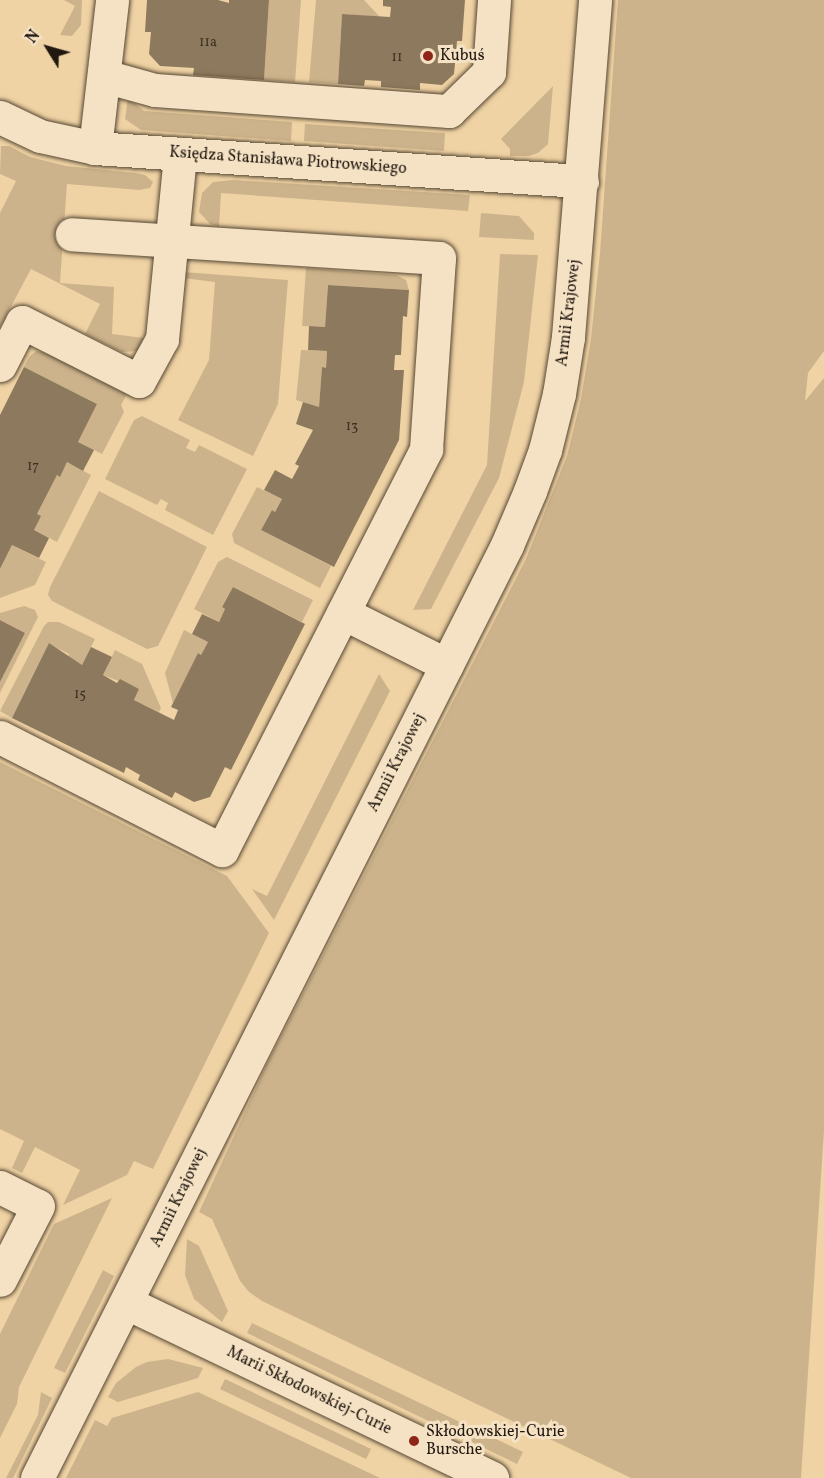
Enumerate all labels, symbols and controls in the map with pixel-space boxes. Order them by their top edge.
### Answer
north arrow [18,18,78,78]
text: N [21,26,46,48]
house number: 11a [199,35,217,51]
place label: Kubuś [440,46,484,66]
marker: Kubuś [421,49,435,63]
house number: 11 [392,50,402,66]
street label: Księdza Stanisława Piotrowskiego [169,143,407,179]
street label: Armii Krajowej [553,258,585,368]
house number: 13 [346,419,358,435]
house number: 17 [27,459,39,475]
house number: 15 [74,687,86,703]
street label: Armii Krajowej [364,711,430,815]
street label: Armii Krajowej [147,1145,211,1251]
street label: Marii Skłodowskiej-Curie [223,1343,395,1439]
place label: Skłodowskiej-Curie Bursche [426,1422,565,1460]
marker: Skłodowskiej-Curie Bursche [407,1434,421,1448]

